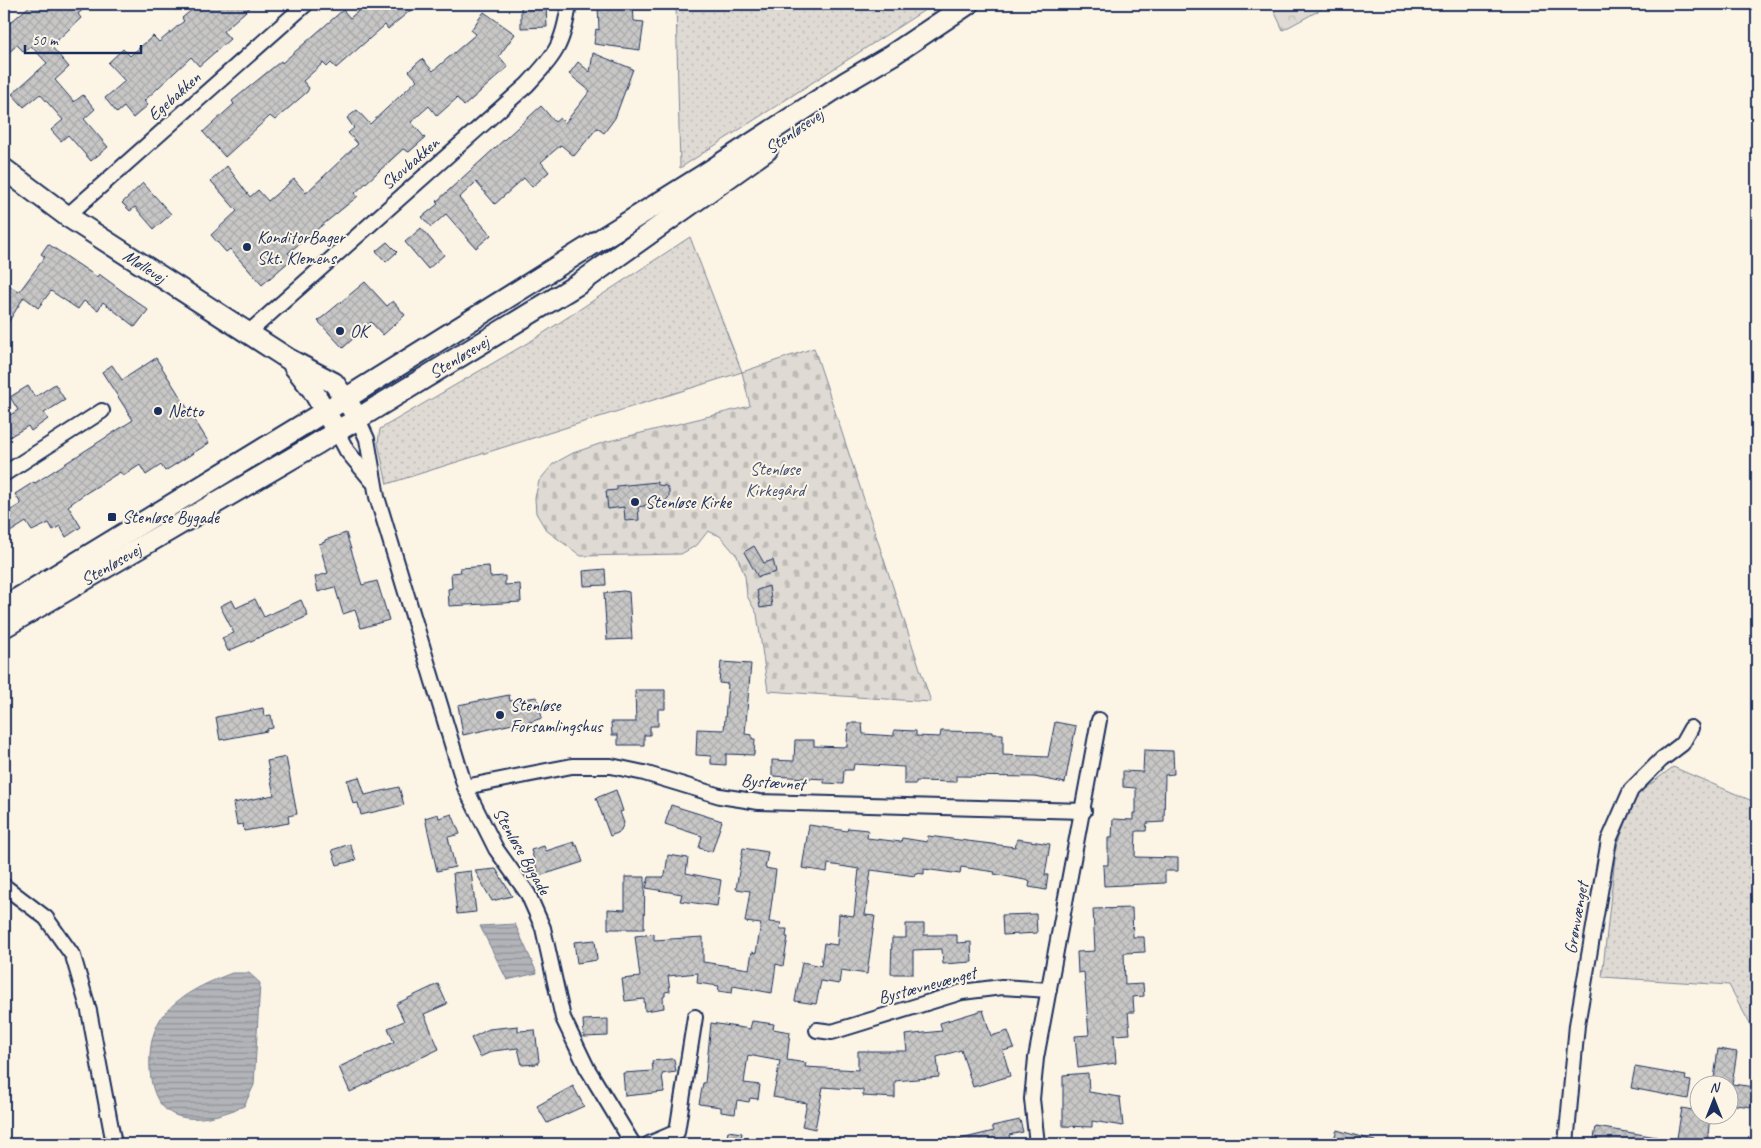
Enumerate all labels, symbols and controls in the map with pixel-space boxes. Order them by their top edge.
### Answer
scale bar [25,22,141,54]
text: 50 m [32,31,59,50]
street label: Egebakken [143,66,206,126]
street label: Stenløsevej [761,102,829,159]
street label: Skovbakken [376,131,444,194]
place label: KonditorBager Skt. Klemens [257,226,346,269]
marker: KonditorBager Skt. Klemens [241,241,253,253]
street label: Møllevej [119,244,172,289]
place label: OK [350,320,372,342]
marker: OK [334,325,346,337]
street label: Stenløsevej [425,329,495,384]
place label: Netto [168,400,205,422]
marker: Netto [152,405,164,417]
park label: Stenløse Kirkegård [745,458,808,501]
place label: Stenløse Kirke [645,491,732,513]
marker: Stenløse Kirke [629,496,641,508]
place label: Stenløse Bygade [122,506,220,528]
marker: Stenløse Bygade [106,511,118,523]
street label: Stenløsevej [77,537,147,590]
place label: Stenløse Forsamlingshus [510,694,604,737]
marker: Stenløse Forsamlingshus [494,709,506,721]
street label: Bystævnet [740,769,809,795]
street label: Stenløse Bygade [488,804,556,899]
street label: Grønvænget [1559,878,1594,956]
street label: Bystævnevænget [876,961,981,1009]
north arrow [1688,1076,1738,1126]
text: N [1710,1079,1721,1096]

